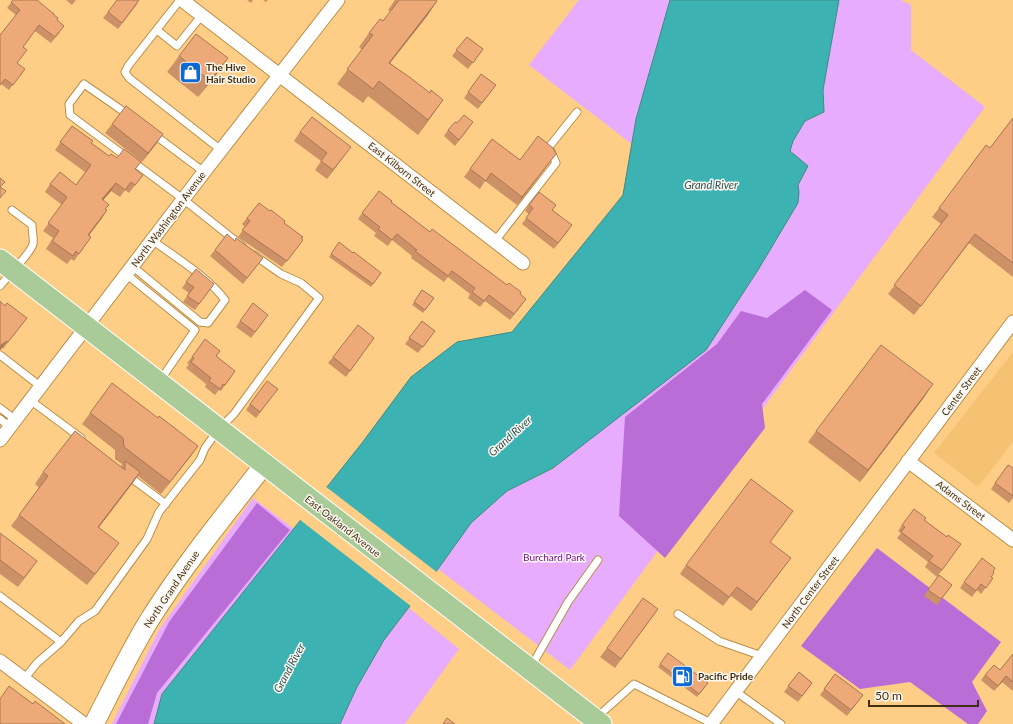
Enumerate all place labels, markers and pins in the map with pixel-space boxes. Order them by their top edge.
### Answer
shop icon: The Hive Hair Studio [178,60,204,86]
place label: The Hive Hair Studio [206,61,256,85]
fuel station icon: Pacific Pride [670,663,696,689]
place label: Pacific Pride [698,670,754,682]

